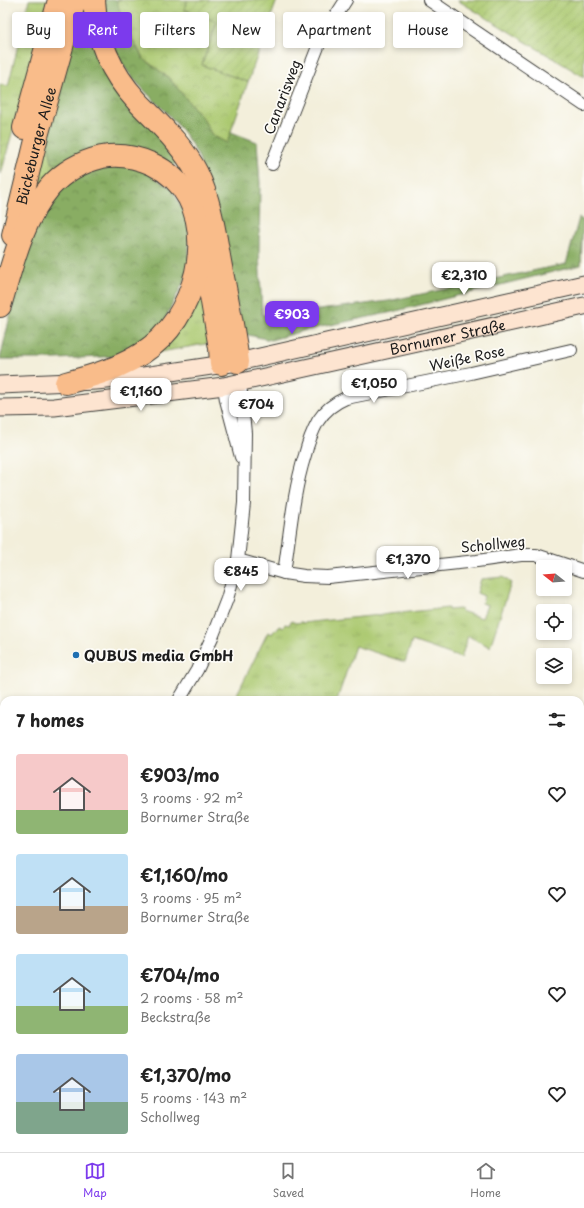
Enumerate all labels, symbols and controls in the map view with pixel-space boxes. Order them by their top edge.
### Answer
chip: Buy [12,12,65,48]
chip: Rent [73,12,132,48]
chip: Filters [140,12,209,48]
chip: New [217,12,275,48]
chip: Apartment [283,12,385,48]
chip: House [393,12,463,48]
street label: Canarisweg [258,56,306,138]
street label: Bückeburger Allee [10,84,61,207]
pin: €2,310 [431,262,497,296]
text: €2,310 [441,265,487,284]
pin: €903 [268,301,316,335]
text: €903 [274,304,310,323]
street label: Bornumer Straße [387,313,507,359]
street label: Weiße Rose [427,340,507,376]
pin: €1,050 [341,370,407,404]
text: €1,050 [351,373,397,392]
pin: €1,160 [108,378,174,412]
text: €1,160 [120,381,162,400]
pin: €704 [232,391,280,425]
text: €704 [238,394,274,413]
street label: Schollweg [460,530,526,558]
pin: €1,370 [375,546,441,580]
text: €1,370 [385,549,431,568]
pin: €845 [217,558,265,592]
north arrow [536,560,572,596]
map controls [536,560,572,684]
text: €845 [223,561,259,580]
button: locate [536,604,572,640]
place label: QUBUS media GmbH [84,645,234,666]
button: layers [536,648,572,684]
marker: QUBUS media GmbH [71,650,81,660]
text: 7 homes [16,707,84,733]
icon: filters [546,709,568,731]
text: €903/mo [140,762,219,788]
icon: home [48,770,96,818]
icon: heart [546,783,568,805]
text: 3 rooms · 92 m² [140,788,243,807]
text: Bornumer Straße [140,807,249,826]
text: €1,160/mo [140,862,228,888]
icon: home [48,870,96,918]
icon: heart [546,883,568,905]
text: 3 rooms · 95 m² [140,888,242,907]
text: Bornumer Straße [140,907,249,926]
text: €704/mo [140,962,219,988]
icon: home [48,970,96,1018]
icon: heart [546,983,568,1005]
text: 2 rooms · 58 m² [140,988,243,1007]
text: Beckstraße [140,1007,211,1026]
text: €1,370/mo [140,1062,231,1088]
icon: home [48,1070,96,1118]
icon: heart [546,1083,568,1105]
text: 5 rooms · 143 m² [140,1088,247,1107]
text: Schollweg [140,1107,200,1126]
tab: Map [83,1160,107,1201]
tab: Saved [273,1160,304,1201]
tab: Home [470,1160,501,1201]

